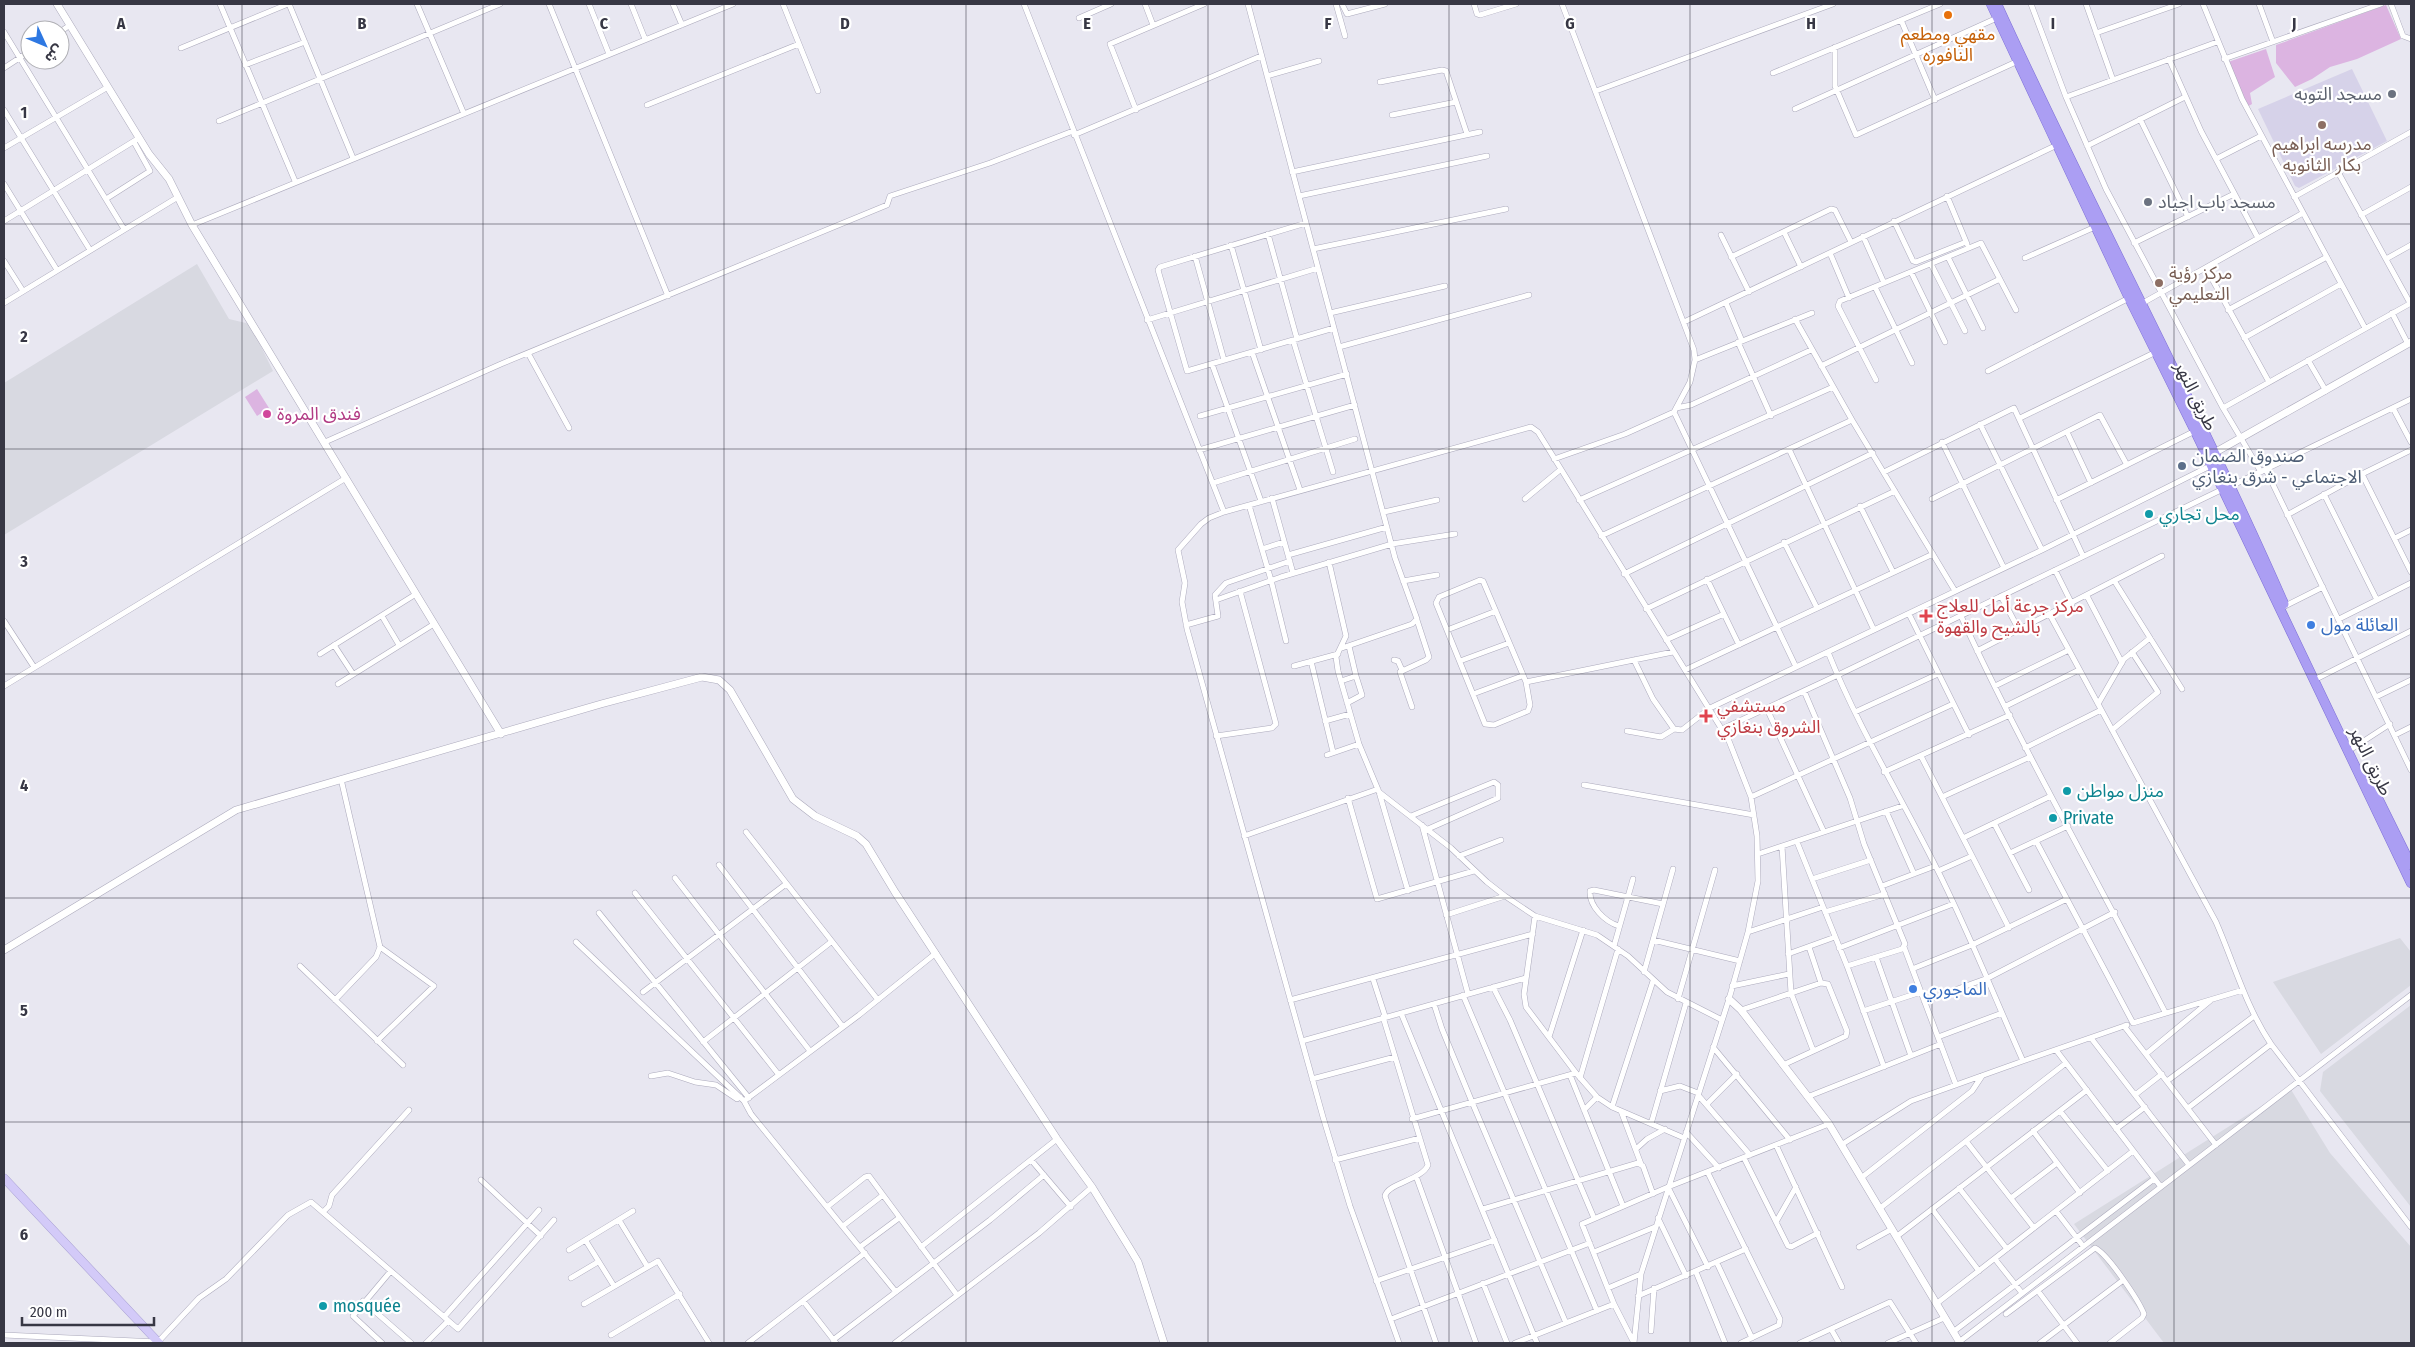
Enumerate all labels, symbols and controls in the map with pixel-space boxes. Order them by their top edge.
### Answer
marker: مقهي ومطعم النافوره [1942,9,1954,21]
text: A [116,14,126,33]
text: B [358,14,367,33]
text: C [600,14,609,33]
text: D [840,14,850,33]
text: E [1083,14,1091,33]
text: F [1324,14,1332,33]
text: G [1565,14,1575,33]
text: H [1806,14,1816,33]
text: I [2051,14,2055,33]
text: J [2291,14,2296,33]
north arrow [20,20,70,70]
place label: مقهي ومطعم النافوره [1901,23,1995,66]
text: ش [41,41,67,66]
place label: مسجد التوبه [2294,83,2382,105]
marker: مسجد التوبه [2386,88,2398,100]
text: 1 [21,103,27,122]
marker: مدرسه ابراهيم بكار الثانويه [2316,119,2328,131]
place label: مدرسه ابراهيم بكار الثانويه [2272,133,2372,176]
place label: مسجد باب اجياد [2158,191,2276,213]
marker: مسجد باب اجياد [2142,196,2154,208]
place label: مركز رؤية التعليمي [2169,262,2232,307]
marker: مركز رؤية التعليمي [2153,277,2165,289]
text: 2 [19,327,28,346]
street label: طريق النهر [2169,357,2222,434]
place label: فندق المروة [277,403,361,425]
marker: فندق المروة [261,408,273,420]
place label: صندوق الضمان الاجتماعي - شرق بنغازي [2192,445,2362,490]
marker: صندوق الضمان الاجتماعي - شرق بنغازي [2176,460,2188,472]
place label: محل تجاري [2159,503,2240,527]
marker: محل تجاري [2143,508,2155,520]
text: 3 [19,552,28,571]
place label: مركز جرعة أمل للعلاج بالشيح والقهوة [1937,595,2084,640]
marker: مركز جرعة أمل للعلاج بالشيح والقهوة [1919,609,1933,623]
place label: العائلة مول [2321,614,2398,636]
marker: العائلة مول [2305,619,2317,631]
place label: مستشفي الشروق بنغازي [1717,695,1821,740]
marker: مستشفي الشروق بنغازي [1699,709,1713,723]
street label: طريق النهر [2344,722,2397,799]
text: 4 [20,776,28,795]
place label: منزل مواطن [2077,780,2164,802]
marker: منزل مواطن [2061,785,2073,797]
place label: Private [2063,807,2114,829]
marker: Private [2047,812,2059,824]
place label: الماجوري [1923,978,1987,1002]
marker: الماجوري [1907,983,1919,995]
text: 5 [20,1001,28,1020]
text: 6 [20,1225,28,1244]
scale bar [22,1294,155,1326]
place label: mosquée [333,1295,401,1317]
marker: mosquée [317,1300,329,1312]
text: 200 m [30,1303,67,1321]

